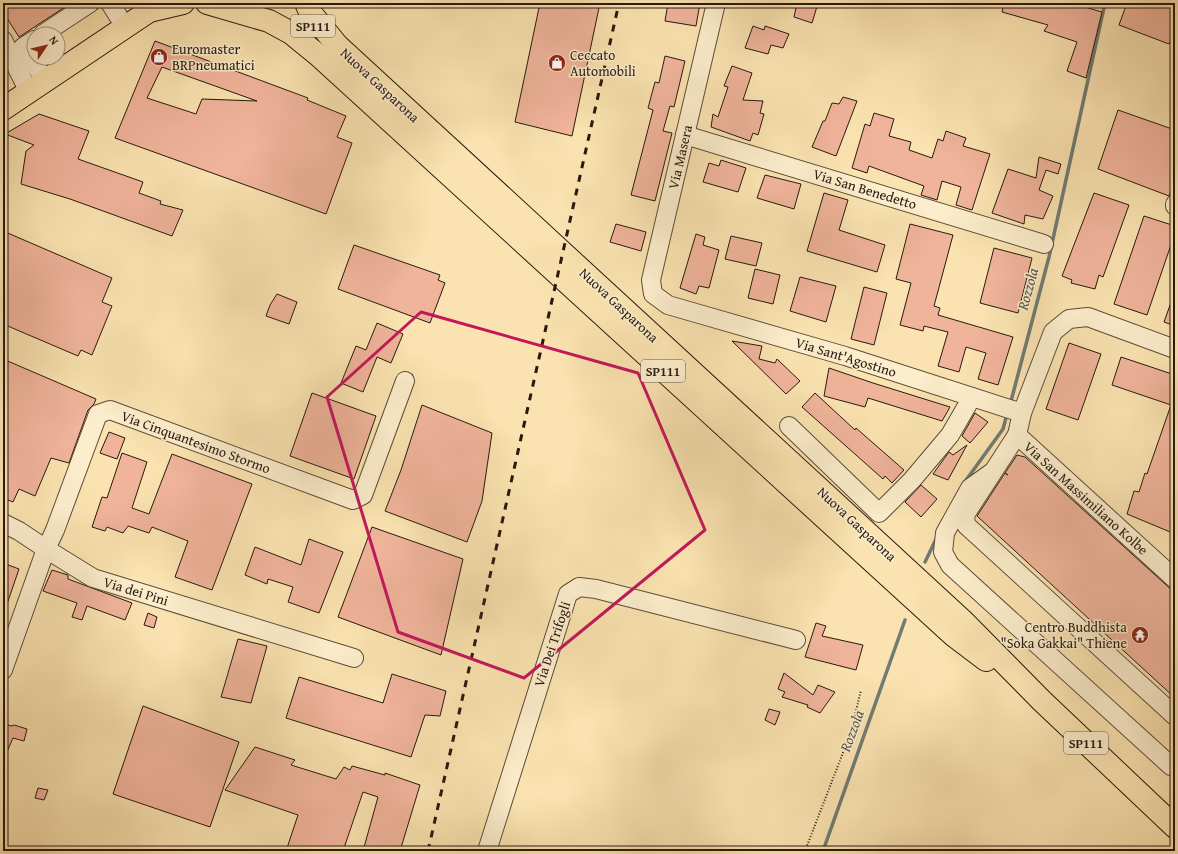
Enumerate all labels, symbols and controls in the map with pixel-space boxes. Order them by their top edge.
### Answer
road number: SP111 [291,15,335,37]
north arrow [26,26,66,66]
text: N [46,33,63,48]
place label: Euromaster BRPneumatici [172,39,255,75]
street label: Nuova Gasparona [336,43,424,127]
place label: Ceccato Automobili [570,45,636,81]
shop icon: Euromaster BRPneumatici [149,47,169,67]
shop icon: Ceccato Automobili [547,53,567,73]
street label: Via Masera [663,123,697,191]
street label: Via San Benedetto [811,164,919,214]
street label: Nuova Gasparona [575,263,663,347]
water label: Rozzola [1012,265,1043,313]
street label: Via Sant'Agostino [793,332,899,382]
road number: SP111 [641,360,685,382]
street label: Via Cinquantesimo Stormo [119,406,273,478]
street label: Via San Massimiliano Kolbe [1019,437,1153,560]
street label: Nuova Gasparona [813,482,901,566]
street label: Via dei Pini [101,572,171,610]
street label: Via Dei Trifogli [529,599,575,689]
place label: Centro Buddhista "Soka Gakkai" Thiene [1001,617,1127,653]
temple icon: Centro Buddhista "Soka Gakkai" Thiene [1130,625,1150,645]
water label: Rozzola [834,707,869,756]
road number: SP111 [1064,732,1108,754]

